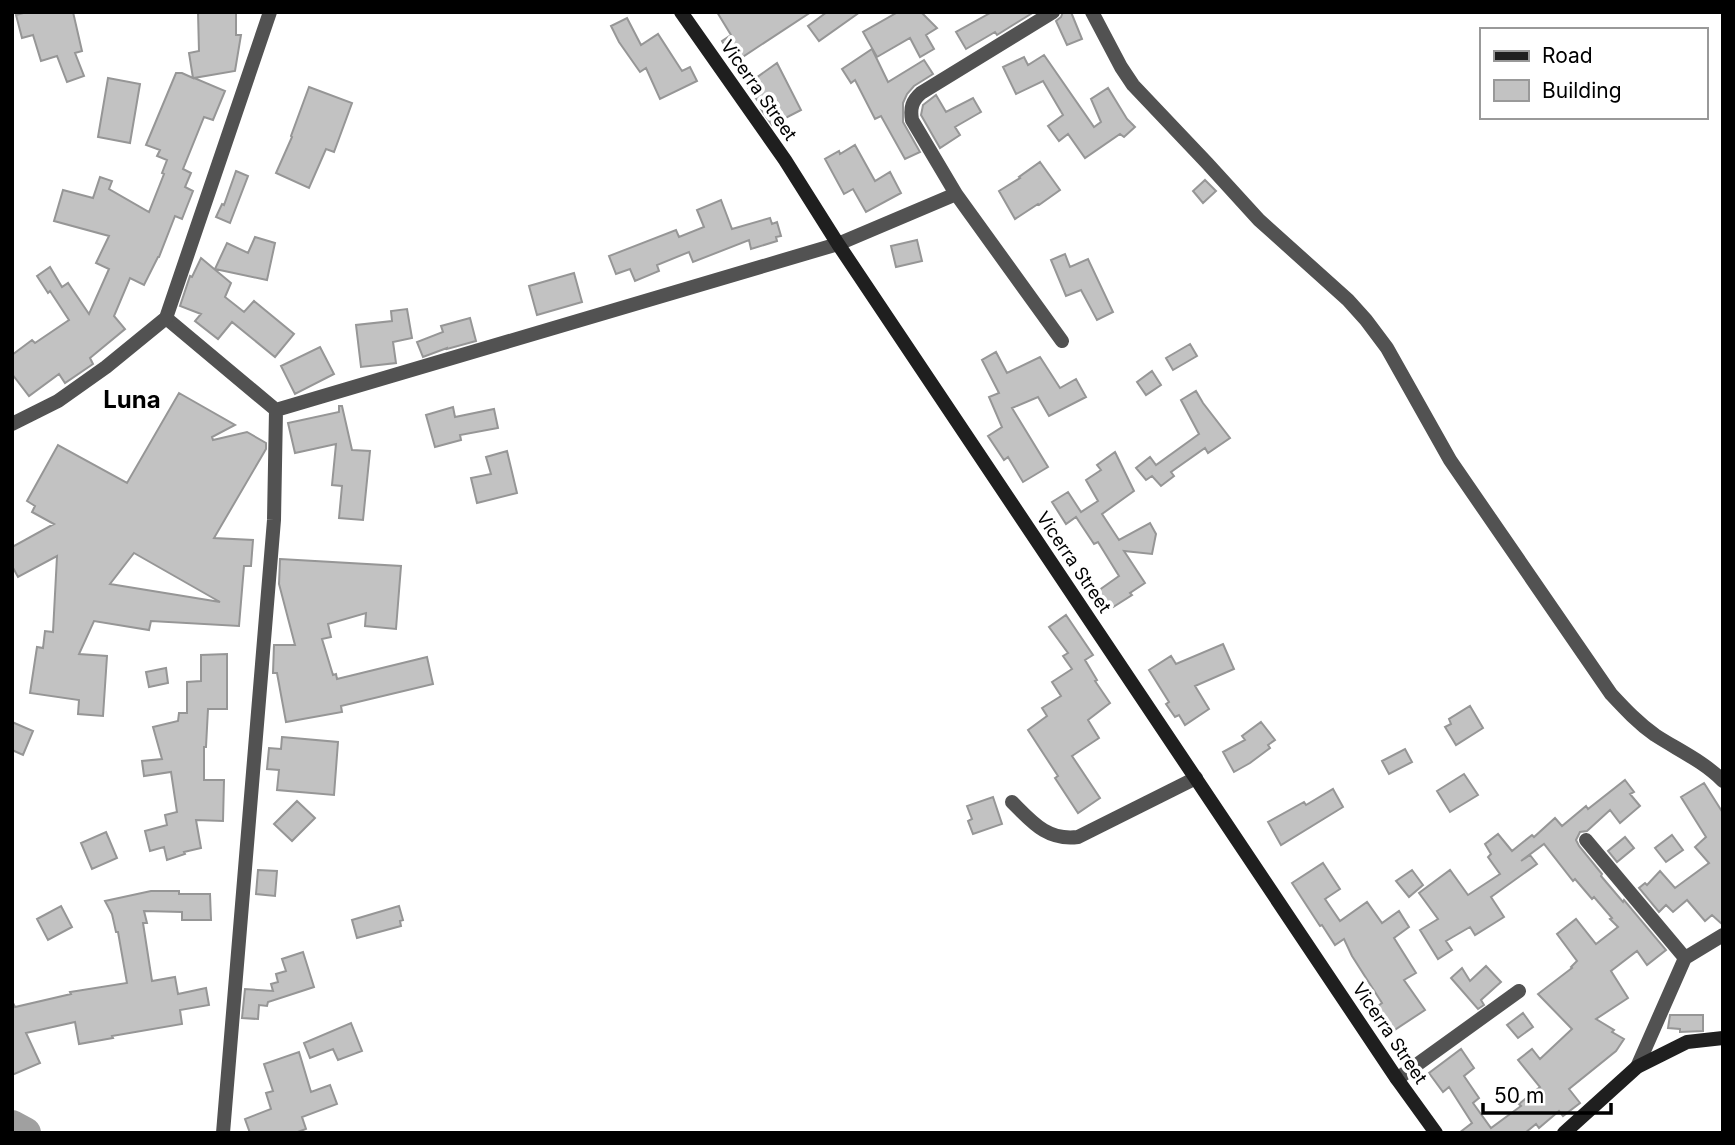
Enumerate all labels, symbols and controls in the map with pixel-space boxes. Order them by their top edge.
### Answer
legend [1480,28,1707,119]
street label: Vicerra Street [717,36,801,144]
text: Road [1542,43,1593,68]
text: Building [1542,78,1622,103]
district label: Luna [103,385,161,414]
street label: Vicerra Street [1032,507,1116,617]
street label: Vicerra Street [1348,978,1432,1088]
scale bar [1483,1072,1611,1116]
text: 50 m [1494,1083,1544,1108]

